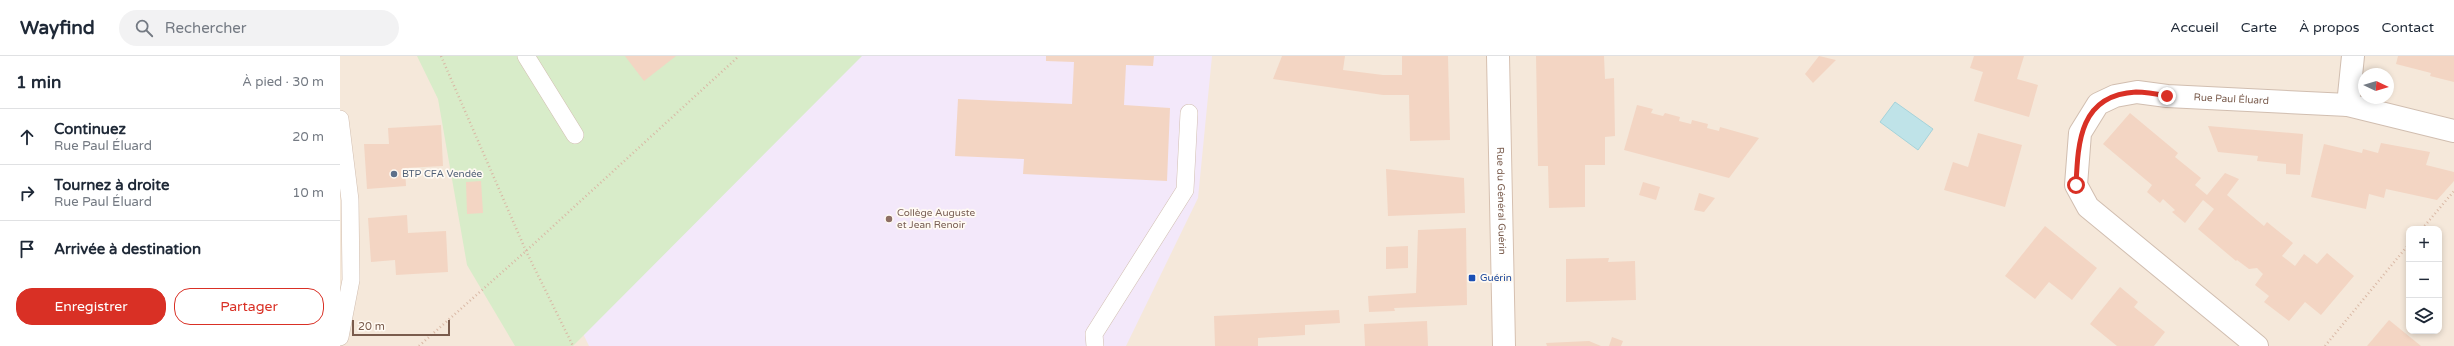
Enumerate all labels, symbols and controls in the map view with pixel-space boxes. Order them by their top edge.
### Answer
search box [119,10,399,46]
text: Wayfind [20,17,95,39]
icon: search [133,17,155,39]
text: Rechercher [165,19,247,37]
text: Accueil [2170,19,2219,36]
text: Carte [2241,19,2277,36]
text: À propos [2299,19,2360,36]
text: Contact [2382,19,2434,36]
north arrow [2358,68,2394,104]
text: 1 min [16,72,61,93]
text: À pied · 30 m [242,74,324,90]
route end [2158,87,2176,105]
street label: Rue Paul Éluard [2193,91,2269,107]
text: Continuez [54,120,126,138]
icon: ahead [16,126,38,148]
text: 20 m [292,129,324,145]
text: Rue Paul Éluard [54,138,152,154]
street label: Rue du Général Guérin [1494,147,1508,255]
place label: BTP CFA Vendée [402,168,483,180]
marker: BTP CFA Vendée [389,169,399,179]
text: Tournez à droite [54,176,169,194]
route start [2067,176,2085,194]
icon: right [16,182,38,204]
text: 10 m [292,185,324,201]
text: Rue Paul Éluard [54,194,152,210]
place label: Collège Auguste et Jean Renoir [897,207,975,231]
marker: Collège Auguste et Jean Renoir [884,214,894,224]
map controls [2406,226,2442,334]
button: + [2406,226,2442,262]
icon: arrive [16,238,38,260]
text: Arrivée à destination [54,240,201,258]
button: − [2406,262,2442,298]
place label: Guérin [1480,272,1512,284]
marker: Guérin [1467,273,1477,283]
button: Enregistrer [16,288,166,325]
button: Partager [174,288,324,325]
button: layers [2406,298,2442,334]
scale bar [352,318,450,337]
text: 20 m [358,320,385,333]

